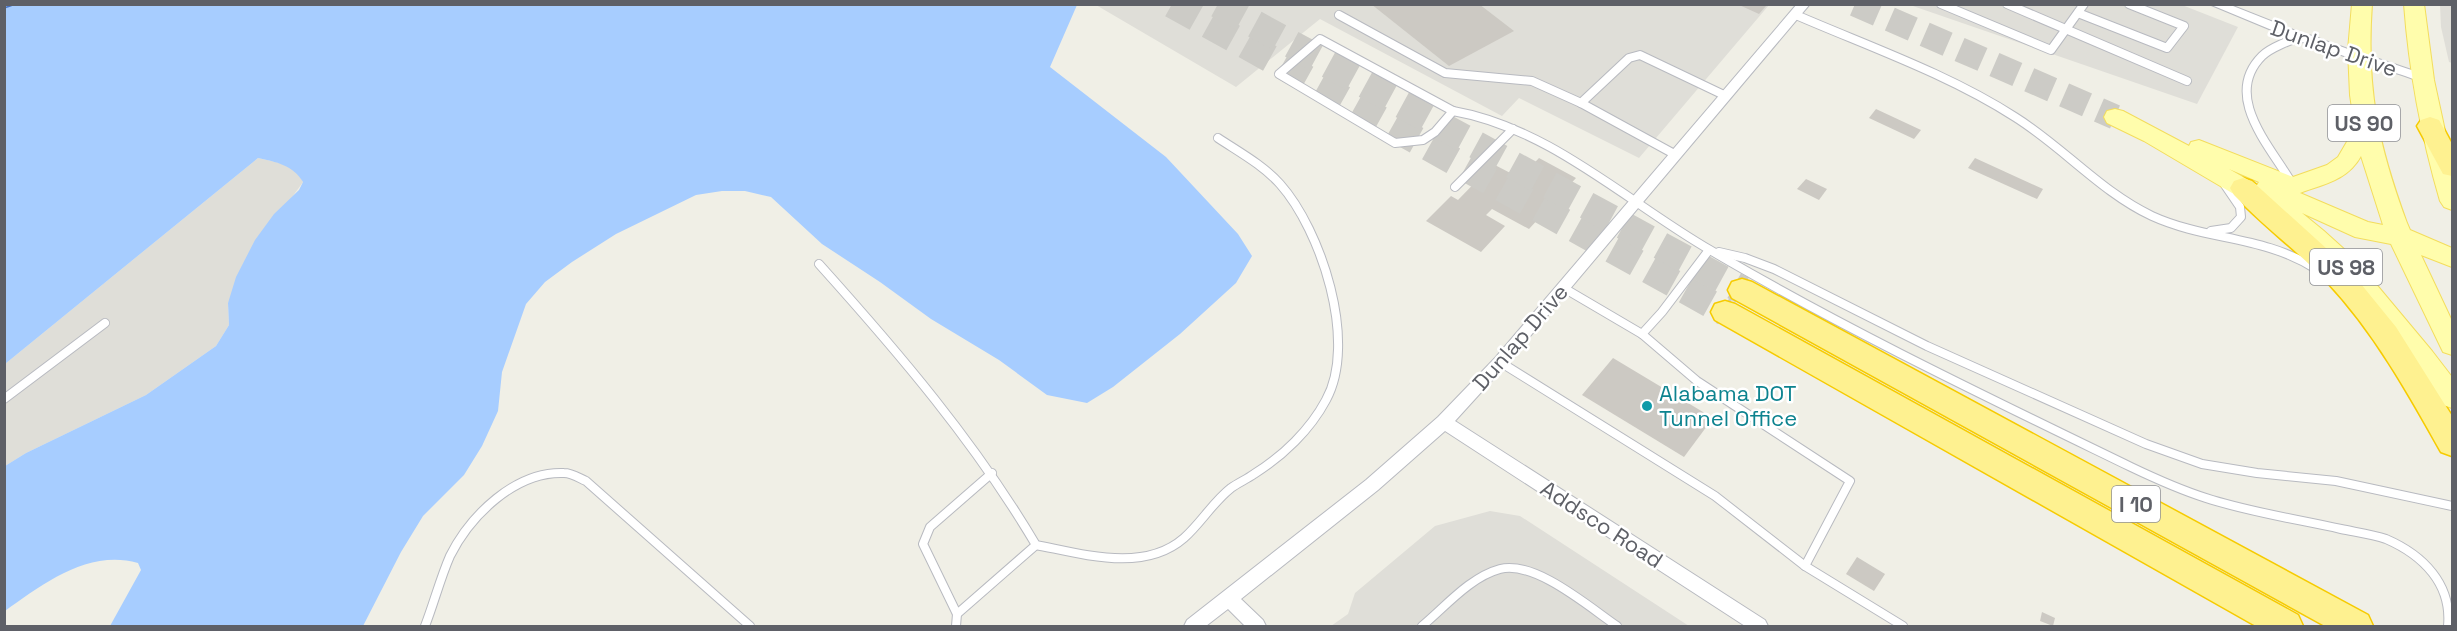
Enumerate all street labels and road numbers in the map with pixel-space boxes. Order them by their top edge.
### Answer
street label: Dunlap Drive [2267,13,2401,83]
road number: US 90 [2328,105,2400,141]
road number: US 98 [2310,249,2382,285]
street label: Dunlap Drive [1466,278,1574,396]
street label: Addsco Road [1536,474,1668,574]
road number: I 10 [2112,486,2160,522]

